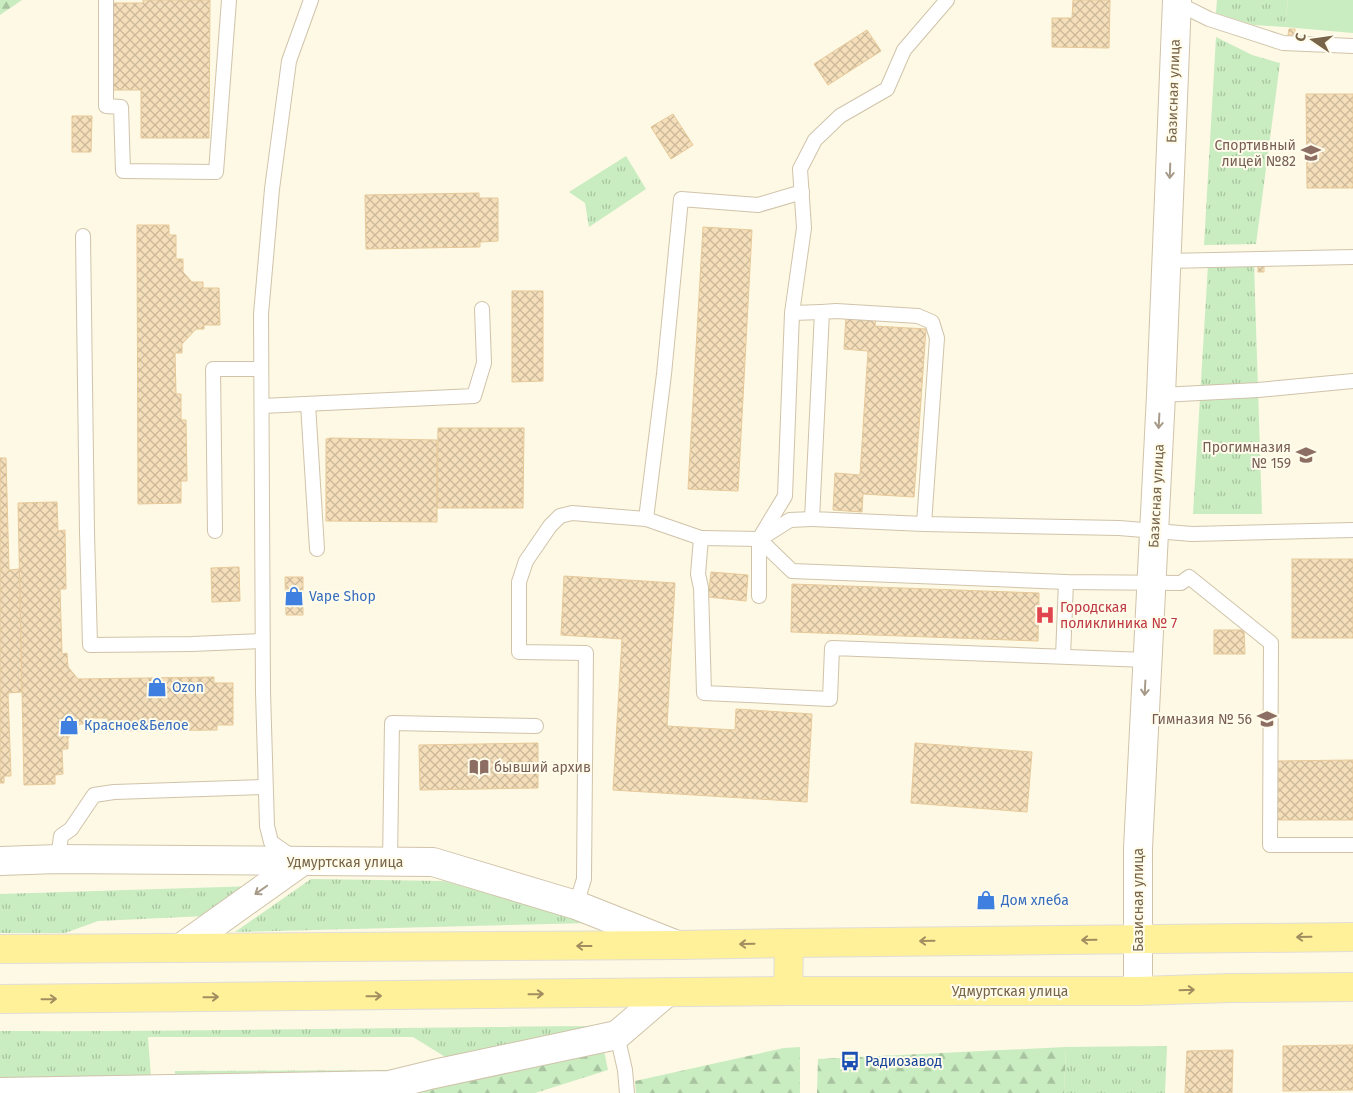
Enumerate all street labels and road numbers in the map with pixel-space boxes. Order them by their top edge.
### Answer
street label: Базисная улица [1163,39,1184,143]
street label: Базисная улица [1145,444,1168,548]
street label: Базисная улица [1130,848,1147,952]
street label: Удмуртская улица [287,854,403,871]
street label: Удмуртская улица [952,983,1068,1000]

